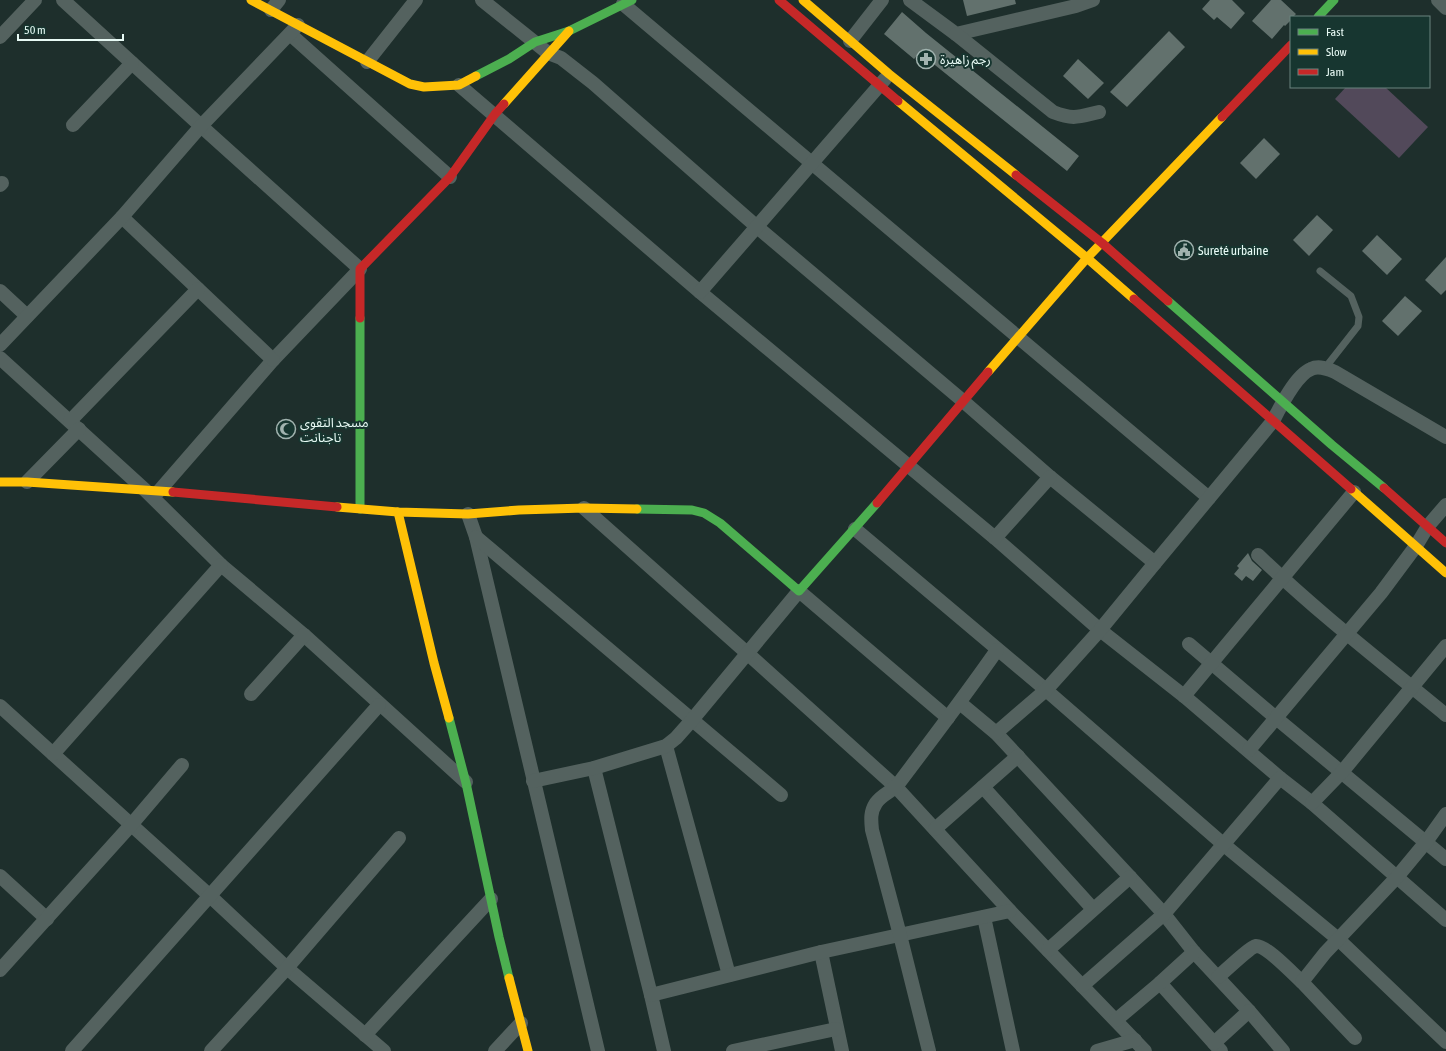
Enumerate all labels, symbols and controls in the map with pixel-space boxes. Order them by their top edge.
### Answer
scale bar [18,16,123,42]
legend [1290,16,1430,88]
text: 50 m [24,23,46,37]
text: Fast [1326,25,1344,39]
text: Slow [1326,45,1347,59]
pharmacy icon: رجم زاهيرة [915,48,937,70]
place label: رجم زاهيرة [940,52,991,70]
text: Jam [1326,65,1344,79]
public building icon: Sureté urbaine [1173,239,1195,261]
place label: Sureté urbaine [1198,243,1268,258]
place label: مسجد التقوى تاجنانت [300,415,369,445]
mosque icon: مسجد التقوى تاجنانت [275,418,297,440]

